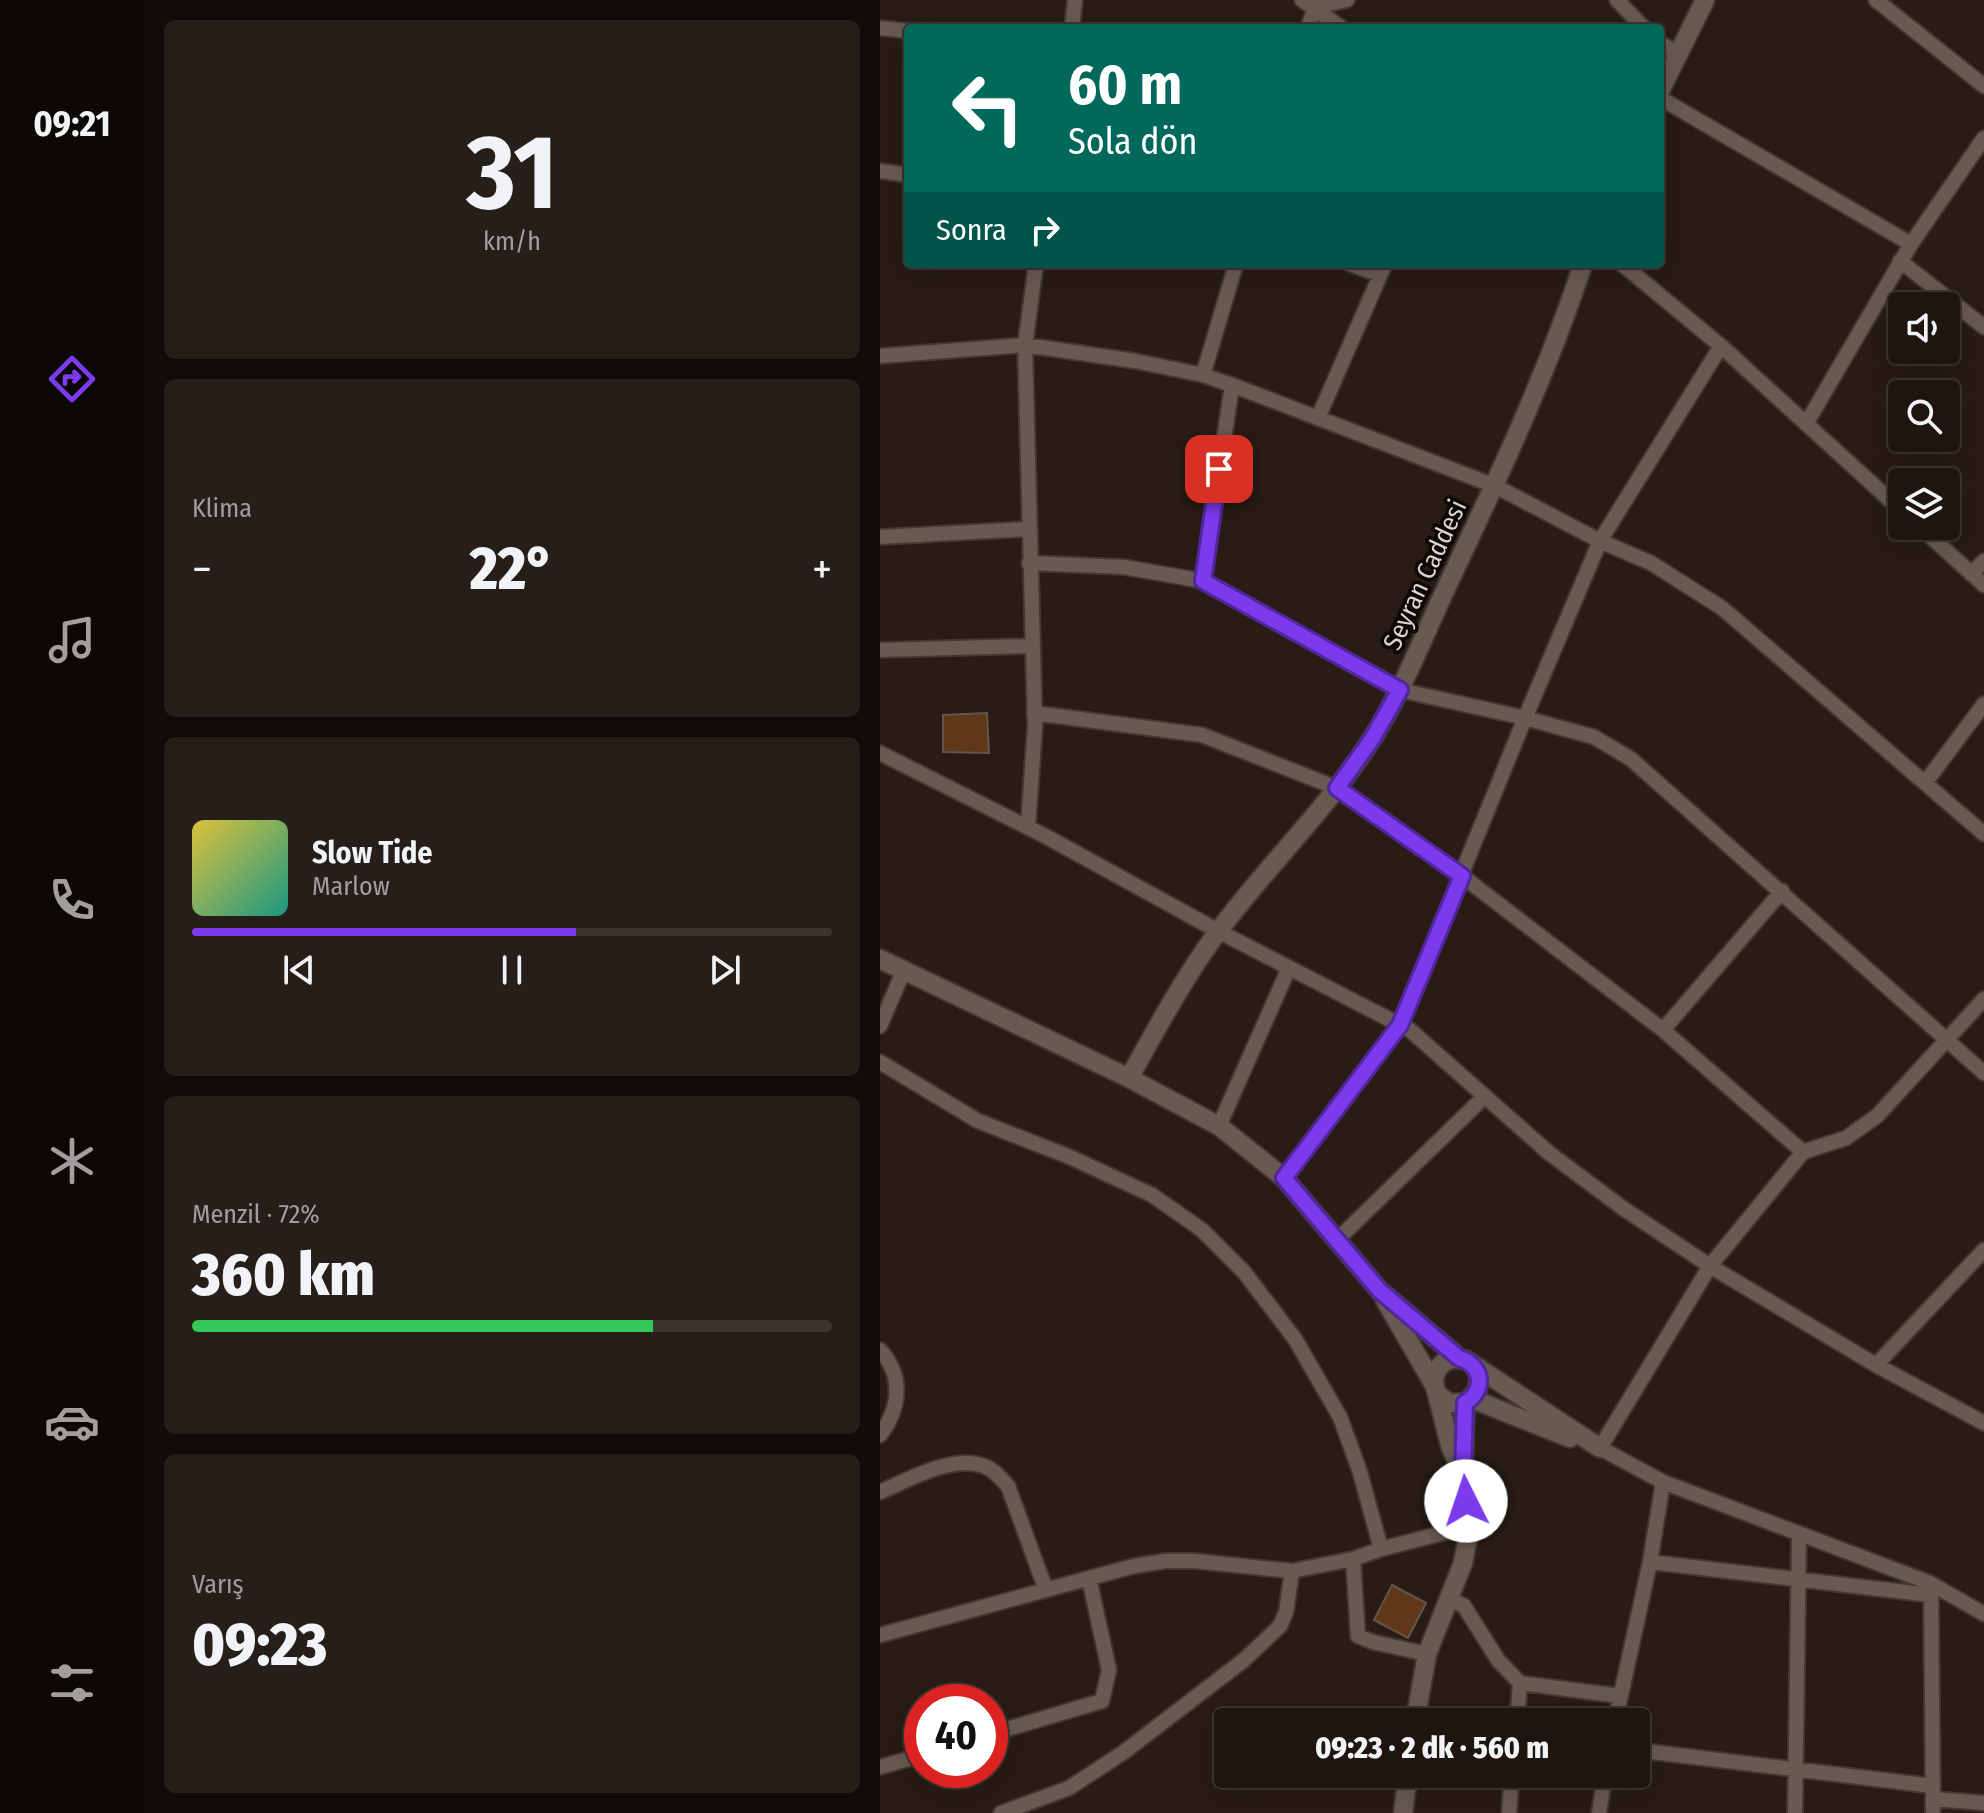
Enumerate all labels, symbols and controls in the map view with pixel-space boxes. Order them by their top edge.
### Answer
text: 60 m [1068,52,1182,119]
icon: left [936,56,1040,160]
text: 09:21 [33,102,111,146]
text: 31 [466,111,558,236]
text: Sola dön [1068,120,1197,164]
icon: right [1023,208,1067,252]
text: Sonra [936,212,1007,248]
text: km/h [483,226,541,257]
map controls [1888,292,1960,540]
button: sound [1888,292,1960,364]
icon: directions [44,351,100,407]
button: search [1888,380,1960,452]
pin [1185,435,1253,503]
icon: arrive [1197,447,1241,491]
button: layers [1888,468,1960,540]
text: Klima [192,493,252,524]
street label: Seyran Caddesi [1377,495,1473,655]
text: 22° [470,533,554,605]
text: − [192,543,212,596]
text: + [812,543,832,596]
icon: music [44,612,100,668]
text: Slow Tide [312,835,433,871]
text: Marlow [312,871,390,902]
icon: phone [44,872,100,928]
icon: previous [277,948,321,992]
icon: pause [490,948,534,992]
icon: next [703,948,747,992]
icon: climate [44,1133,100,1189]
text: Menzil · 72% [192,1199,320,1230]
text: 360 km [192,1239,375,1311]
icon: car [44,1394,100,1450]
position arrow [1424,1459,1508,1543]
text: Varış [192,1569,244,1600]
text: 09:23 [192,1609,327,1681]
icon: filters [44,1655,100,1711]
speed limit sign: 40 [904,1684,1008,1788]
text: 09:23 · 2 dk · 560 m [1315,1730,1549,1766]

